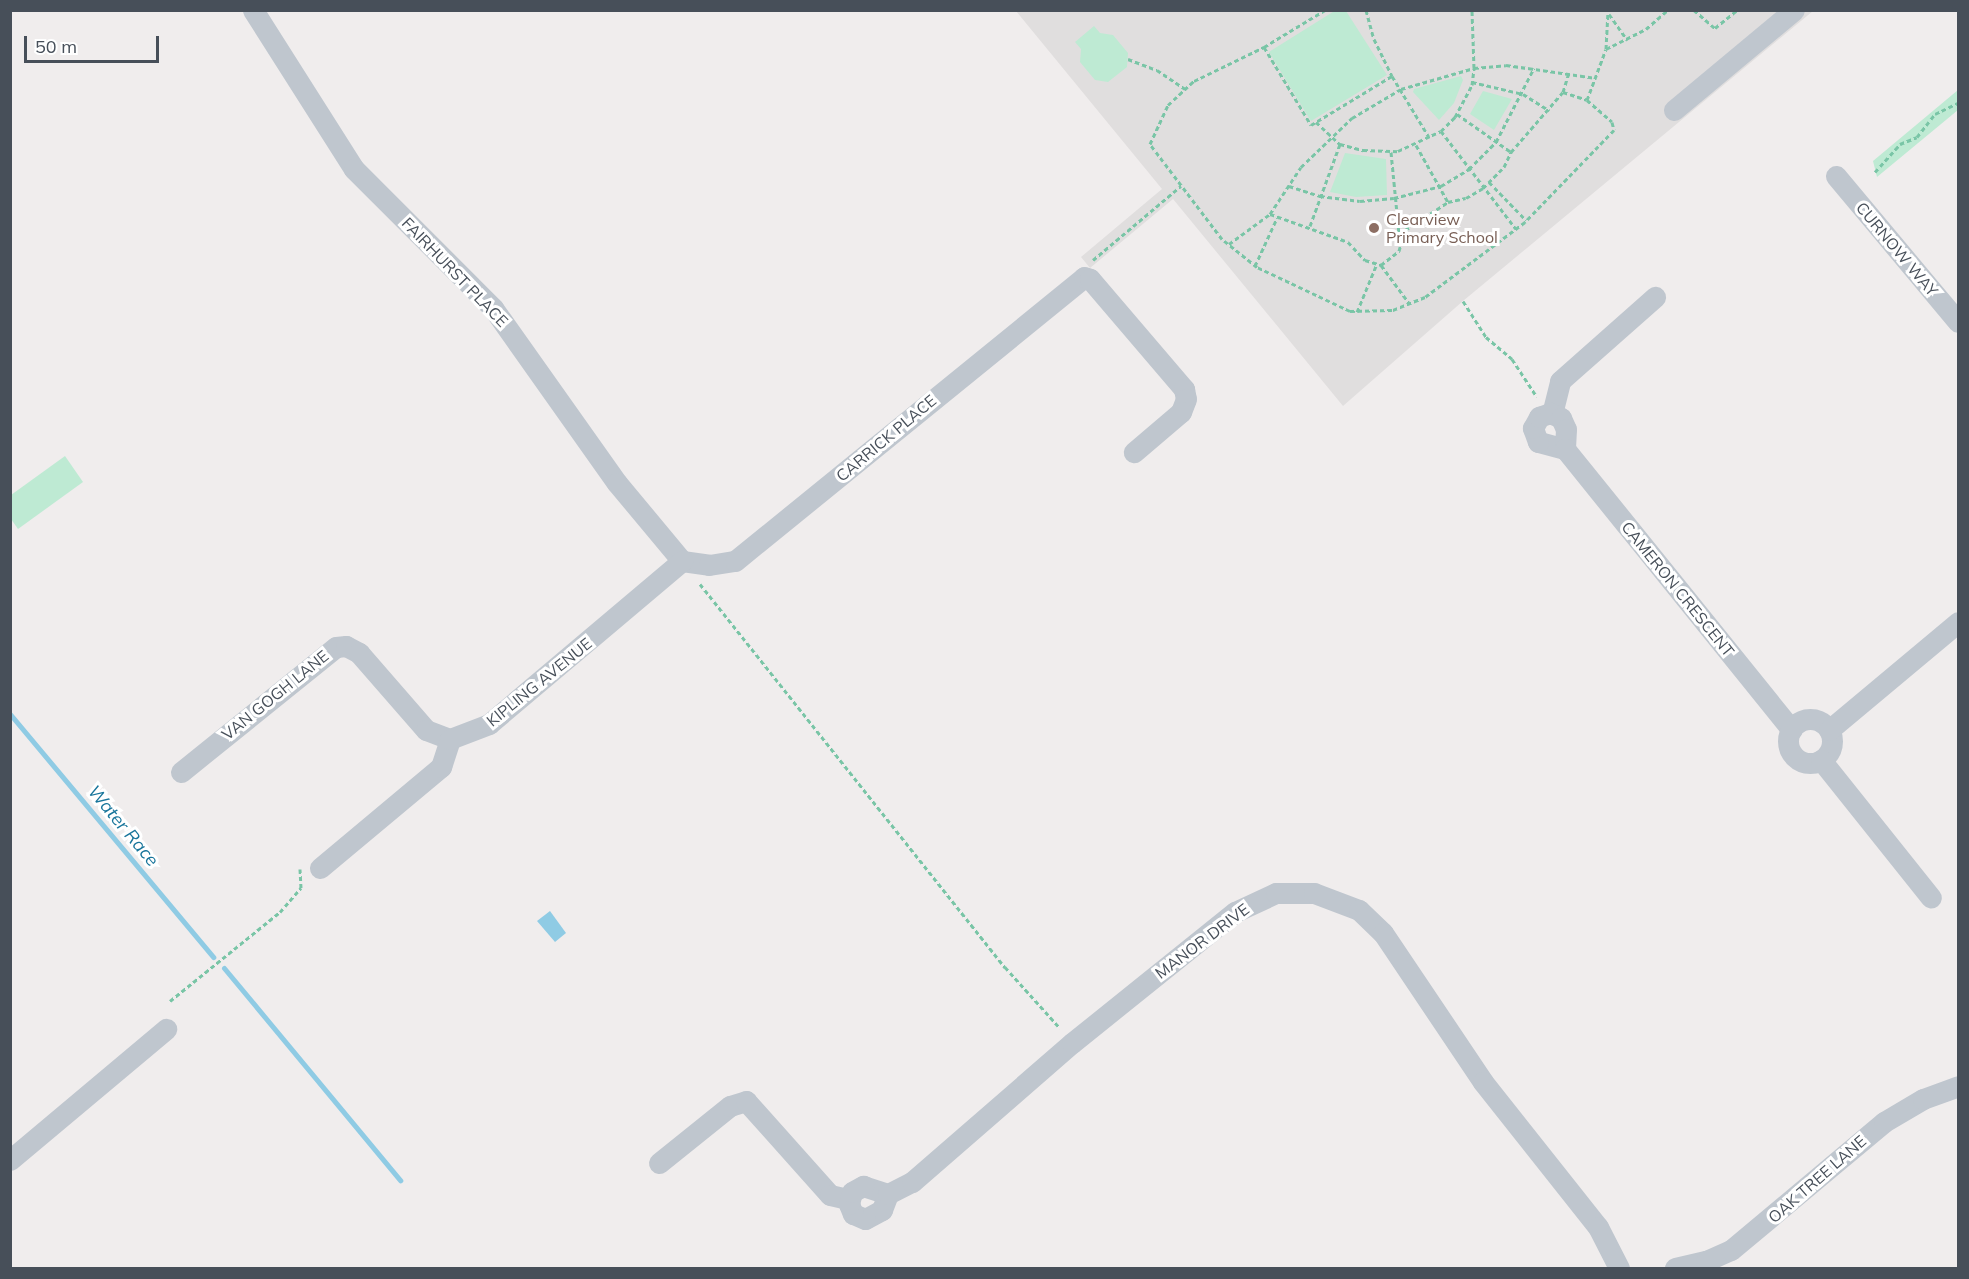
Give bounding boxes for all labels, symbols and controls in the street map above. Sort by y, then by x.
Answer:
scale bar [27,24,162,62]
text: 50 m [35,35,77,58]
street label: CURNOW WAY [1852,198,1942,300]
place label: Clearview Primary School [1386,209,1498,247]
street label: FAIRHURST PLACE [398,213,512,331]
marker: Clearview Primary School [1367,221,1381,235]
street label: CARRICK PLACE [832,391,940,485]
street label: CAMERON CRESCENT [1618,518,1738,660]
street label: KIPLING AVENUE [482,634,596,730]
street label: VAN GOGH LANE [218,646,332,744]
water label: Water Race [83,781,163,871]
street label: MANOR DRIVE [1151,899,1253,983]
street label: OAK TREE LANE [1764,1131,1870,1227]

